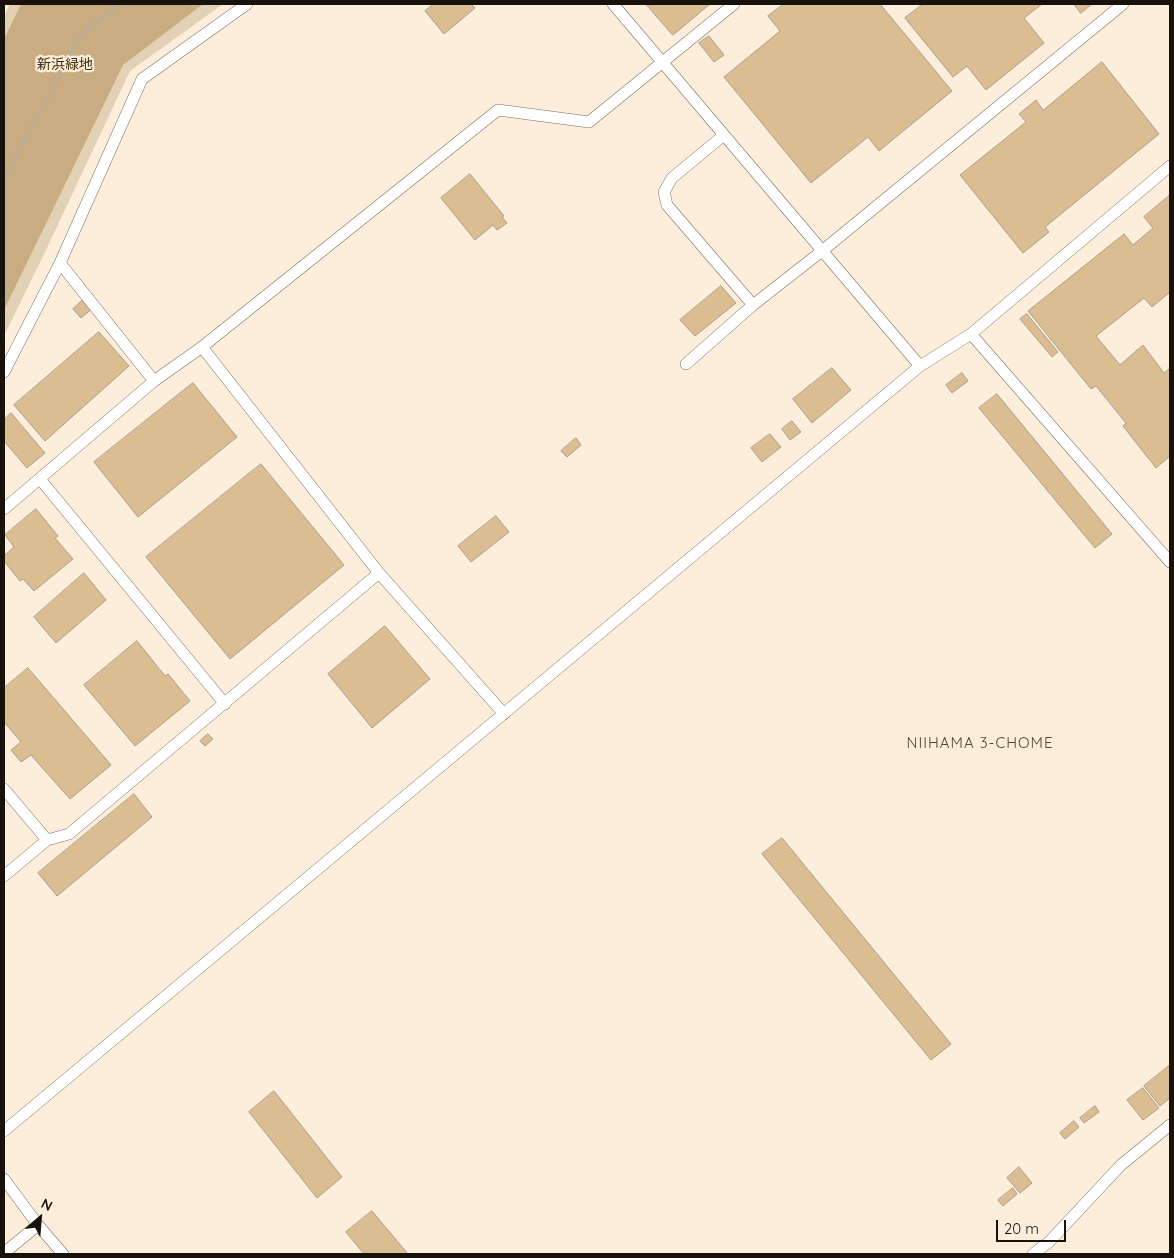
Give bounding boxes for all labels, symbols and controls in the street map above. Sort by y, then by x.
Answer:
park label: 新浜緑地 [37,57,93,73]
district label: NIIHAMA 3-CHOME [905,734,1055,752]
north arrow [15,1193,65,1243]
text: N [38,1194,55,1215]
scale bar [999,1210,1069,1242]
text: 20 m [1004,1219,1039,1238]

